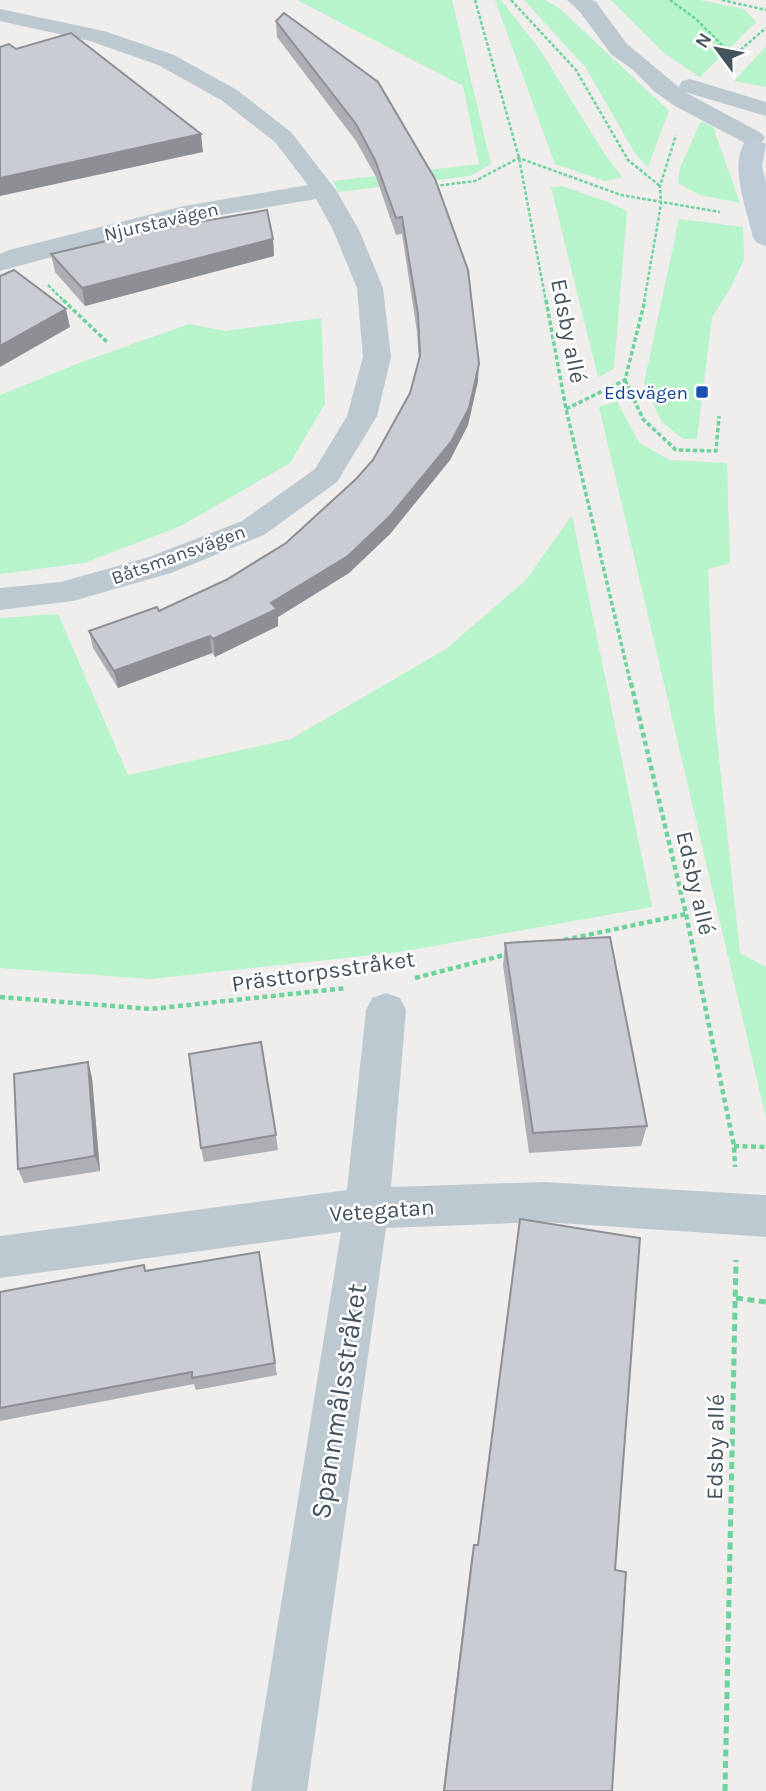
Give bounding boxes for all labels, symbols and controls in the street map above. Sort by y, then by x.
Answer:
north arrow [682,14,752,84]
text: N [690,29,716,52]
street label: Njurstavägen [102,198,221,246]
street label: Edsby allé [545,277,592,386]
place label: Edsvägen [604,382,688,404]
marker: Edsvägen [694,384,710,400]
street label: Båtsmansvägen [108,520,248,589]
street label: Edsby allé [670,829,721,938]
street label: Prästtorpsstråket [230,945,417,998]
street label: Vetegatan [329,1193,436,1228]
street label: Spannmålsstråket [304,1281,373,1521]
street label: Edsby allé [701,1394,730,1500]

